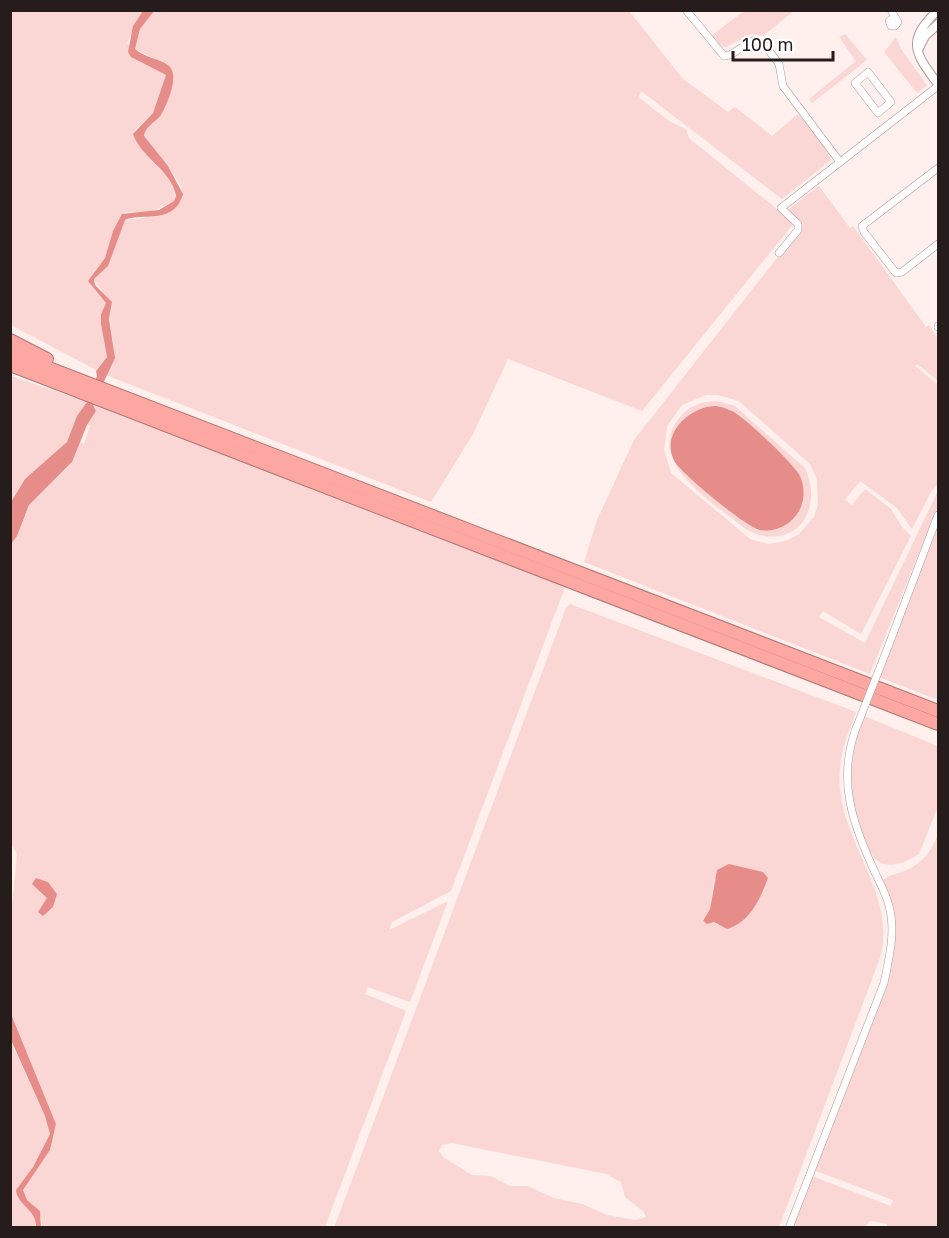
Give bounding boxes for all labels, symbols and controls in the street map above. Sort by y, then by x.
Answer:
scale bar [733,24,834,62]
text: 100 m [742,33,793,55]

